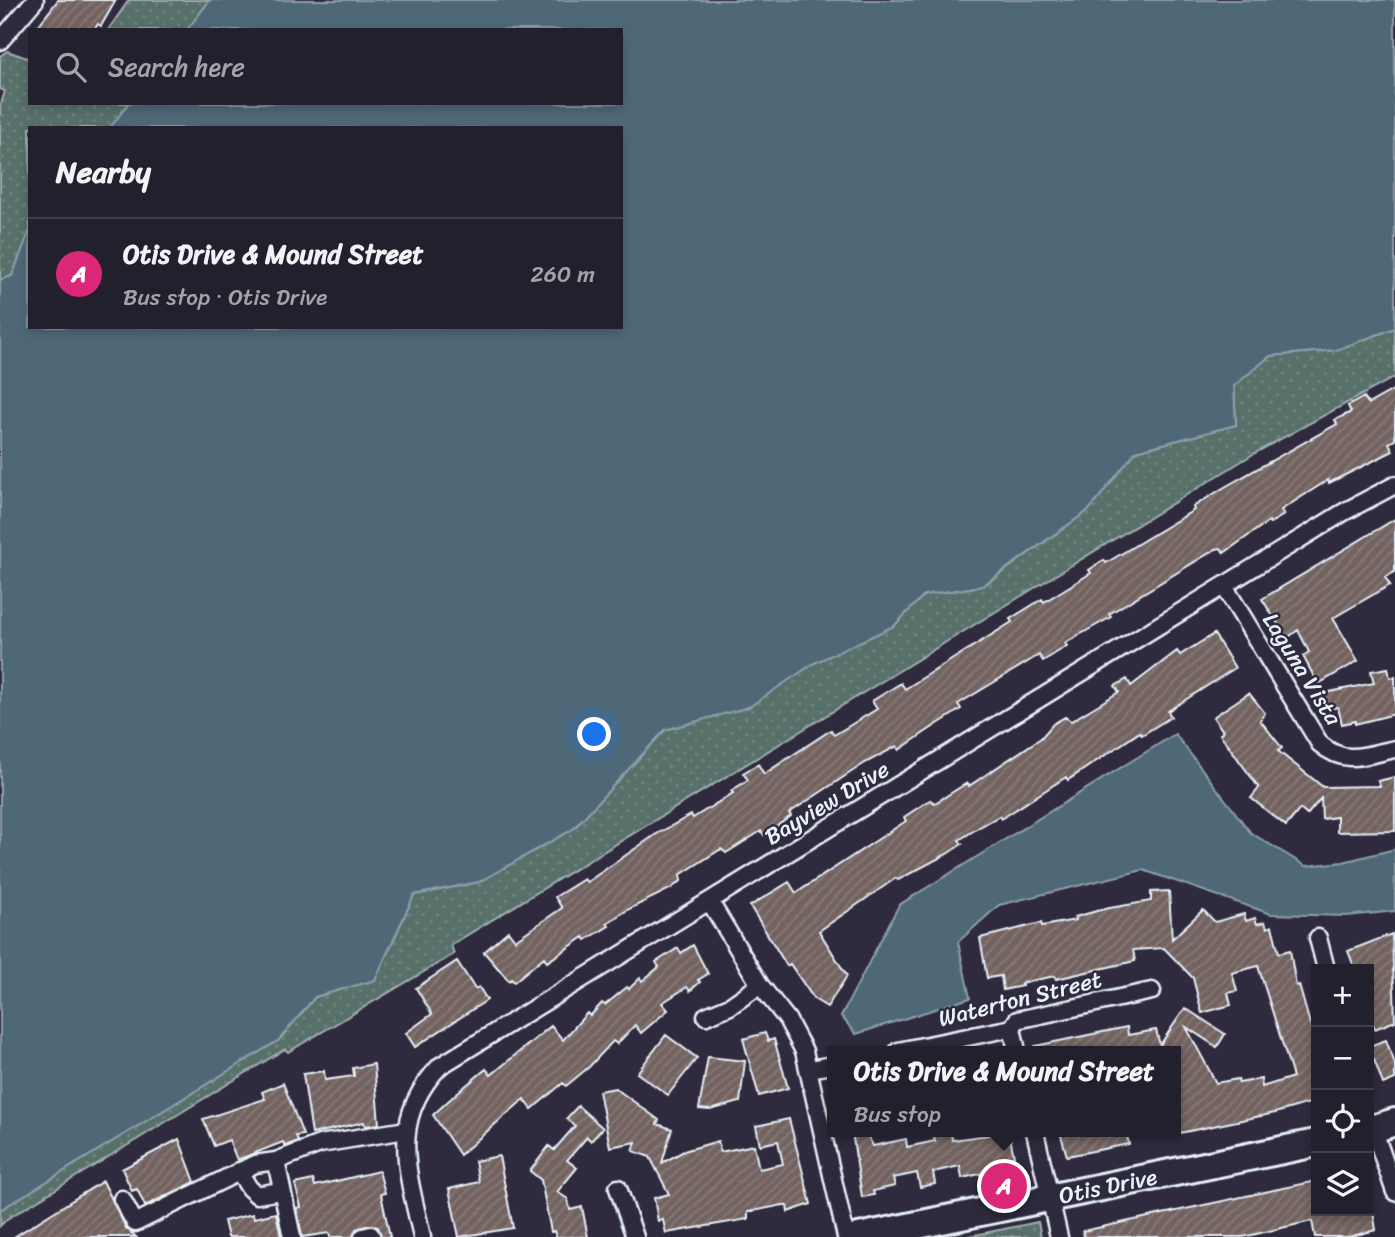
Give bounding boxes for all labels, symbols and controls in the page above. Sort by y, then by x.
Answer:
search box [28,28,623,105]
text: Search here [108,44,245,90]
icon: search [52,48,90,86]
text: Nearby [56,145,151,199]
text: Otis Drive & Mound Street [123,231,424,277]
text: A [71,254,87,295]
text: 260 m [530,254,595,295]
text: Bus stop · Otis Drive [123,277,327,318]
street label: Laguna Vista [1251,604,1353,734]
your location [577,717,611,751]
street label: Bayview Drive [756,749,898,857]
street label: Waterton Street [934,959,1106,1039]
map controls [1311,964,1374,1216]
button: + [1311,964,1374,1027]
button: − [1311,1027,1374,1090]
popup [827,1046,1181,1137]
text: Otis Drive & Mound Street [854,1048,1154,1094]
button: locate [1311,1090,1374,1153]
text: Bus stop [854,1094,941,1135]
button: layers [1311,1153,1374,1216]
street label: Otis Drive [1055,1156,1161,1216]
pin: A [981,1160,1027,1212]

